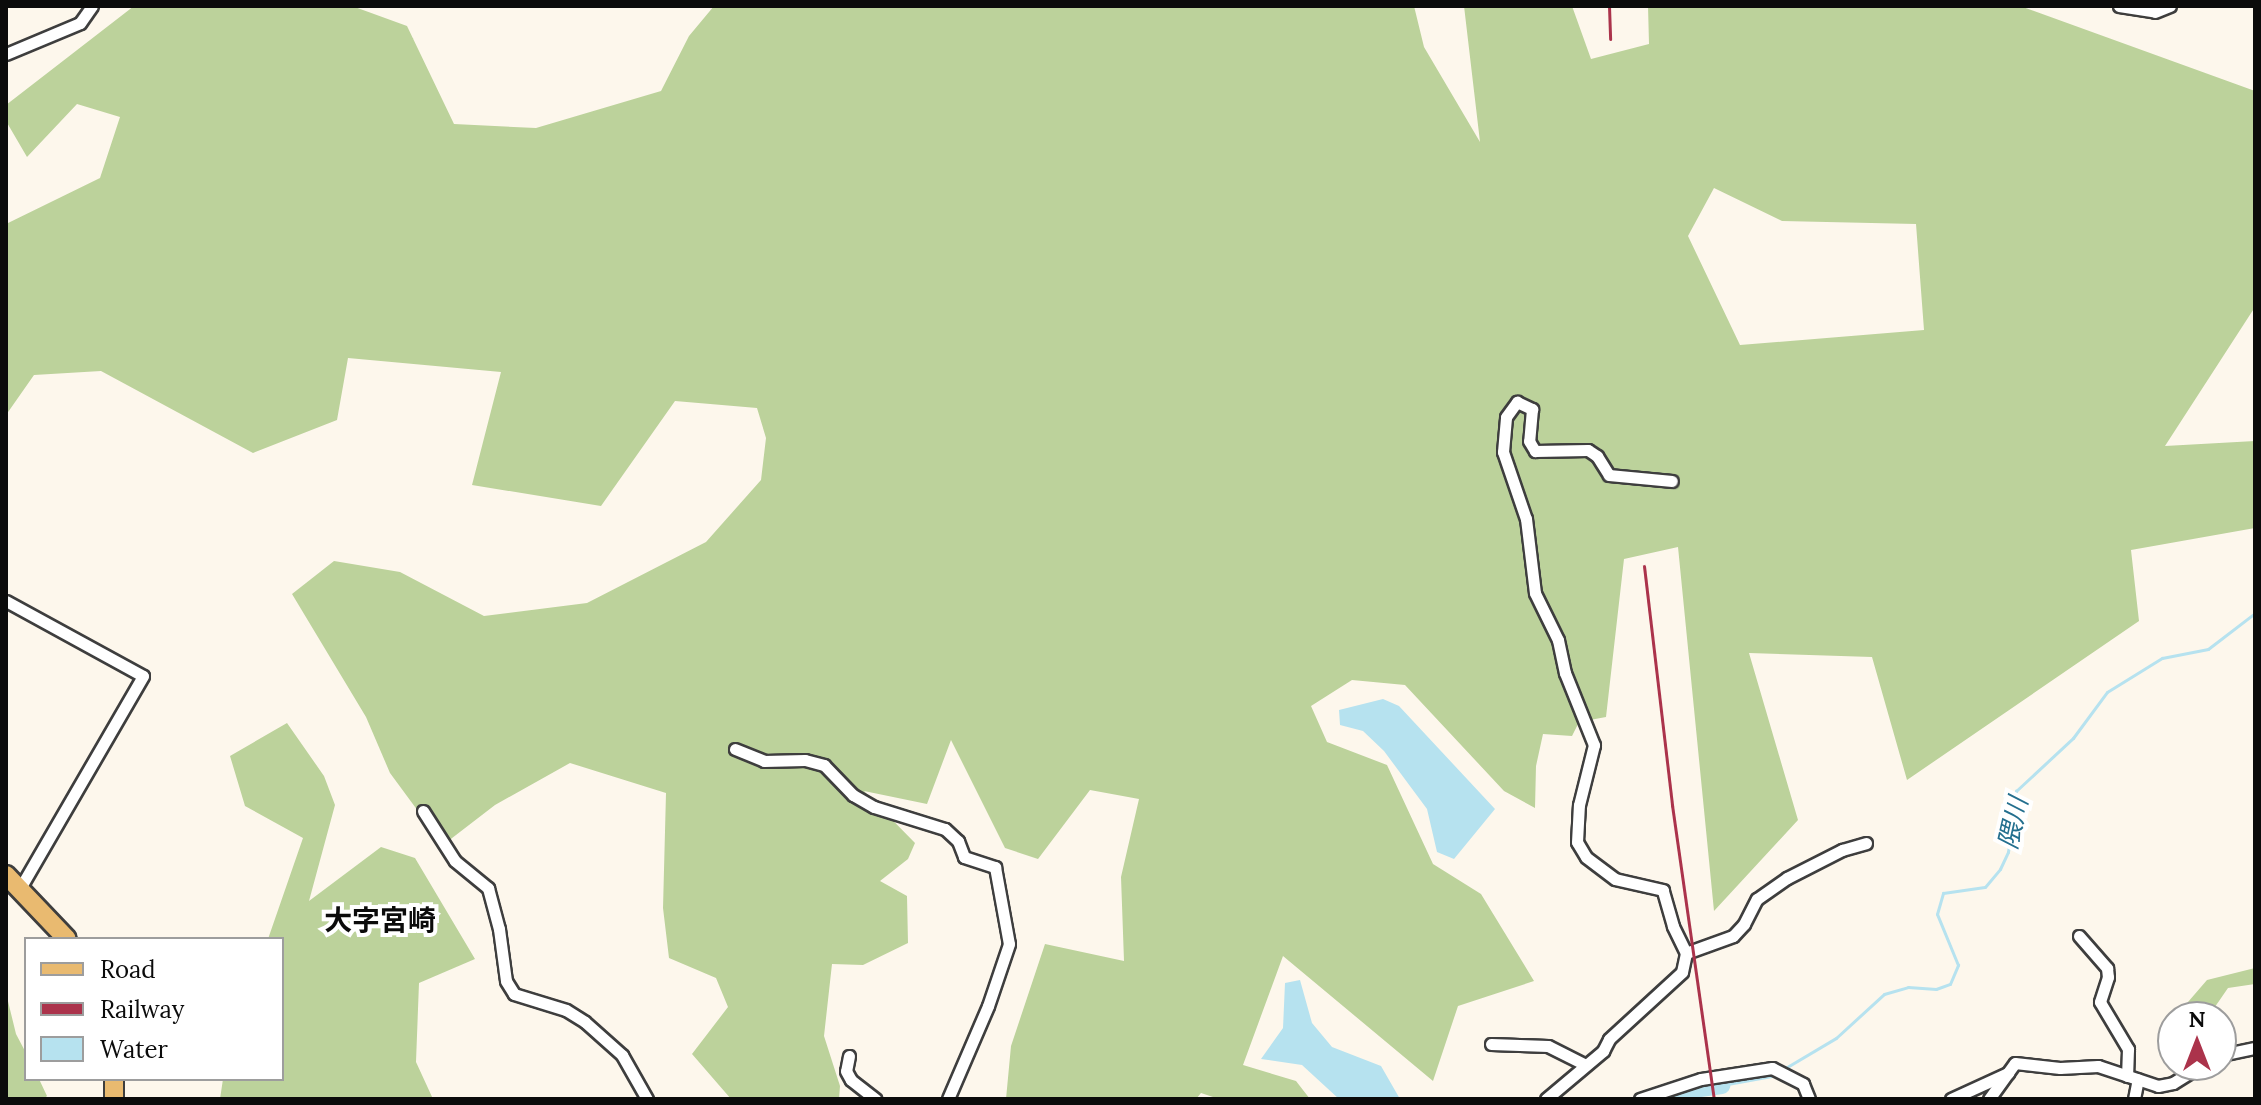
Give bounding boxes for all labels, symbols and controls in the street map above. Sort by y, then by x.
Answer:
water label: 隈川 [1992,794,2034,852]
district label: 大字宮崎 [324,903,436,937]
legend [24,937,284,1081]
text: Road [100,954,156,985]
text: Railway [100,994,184,1025]
north arrow [2157,1001,2237,1081]
text: N [2188,1005,2206,1033]
text: Water [100,1034,168,1065]

